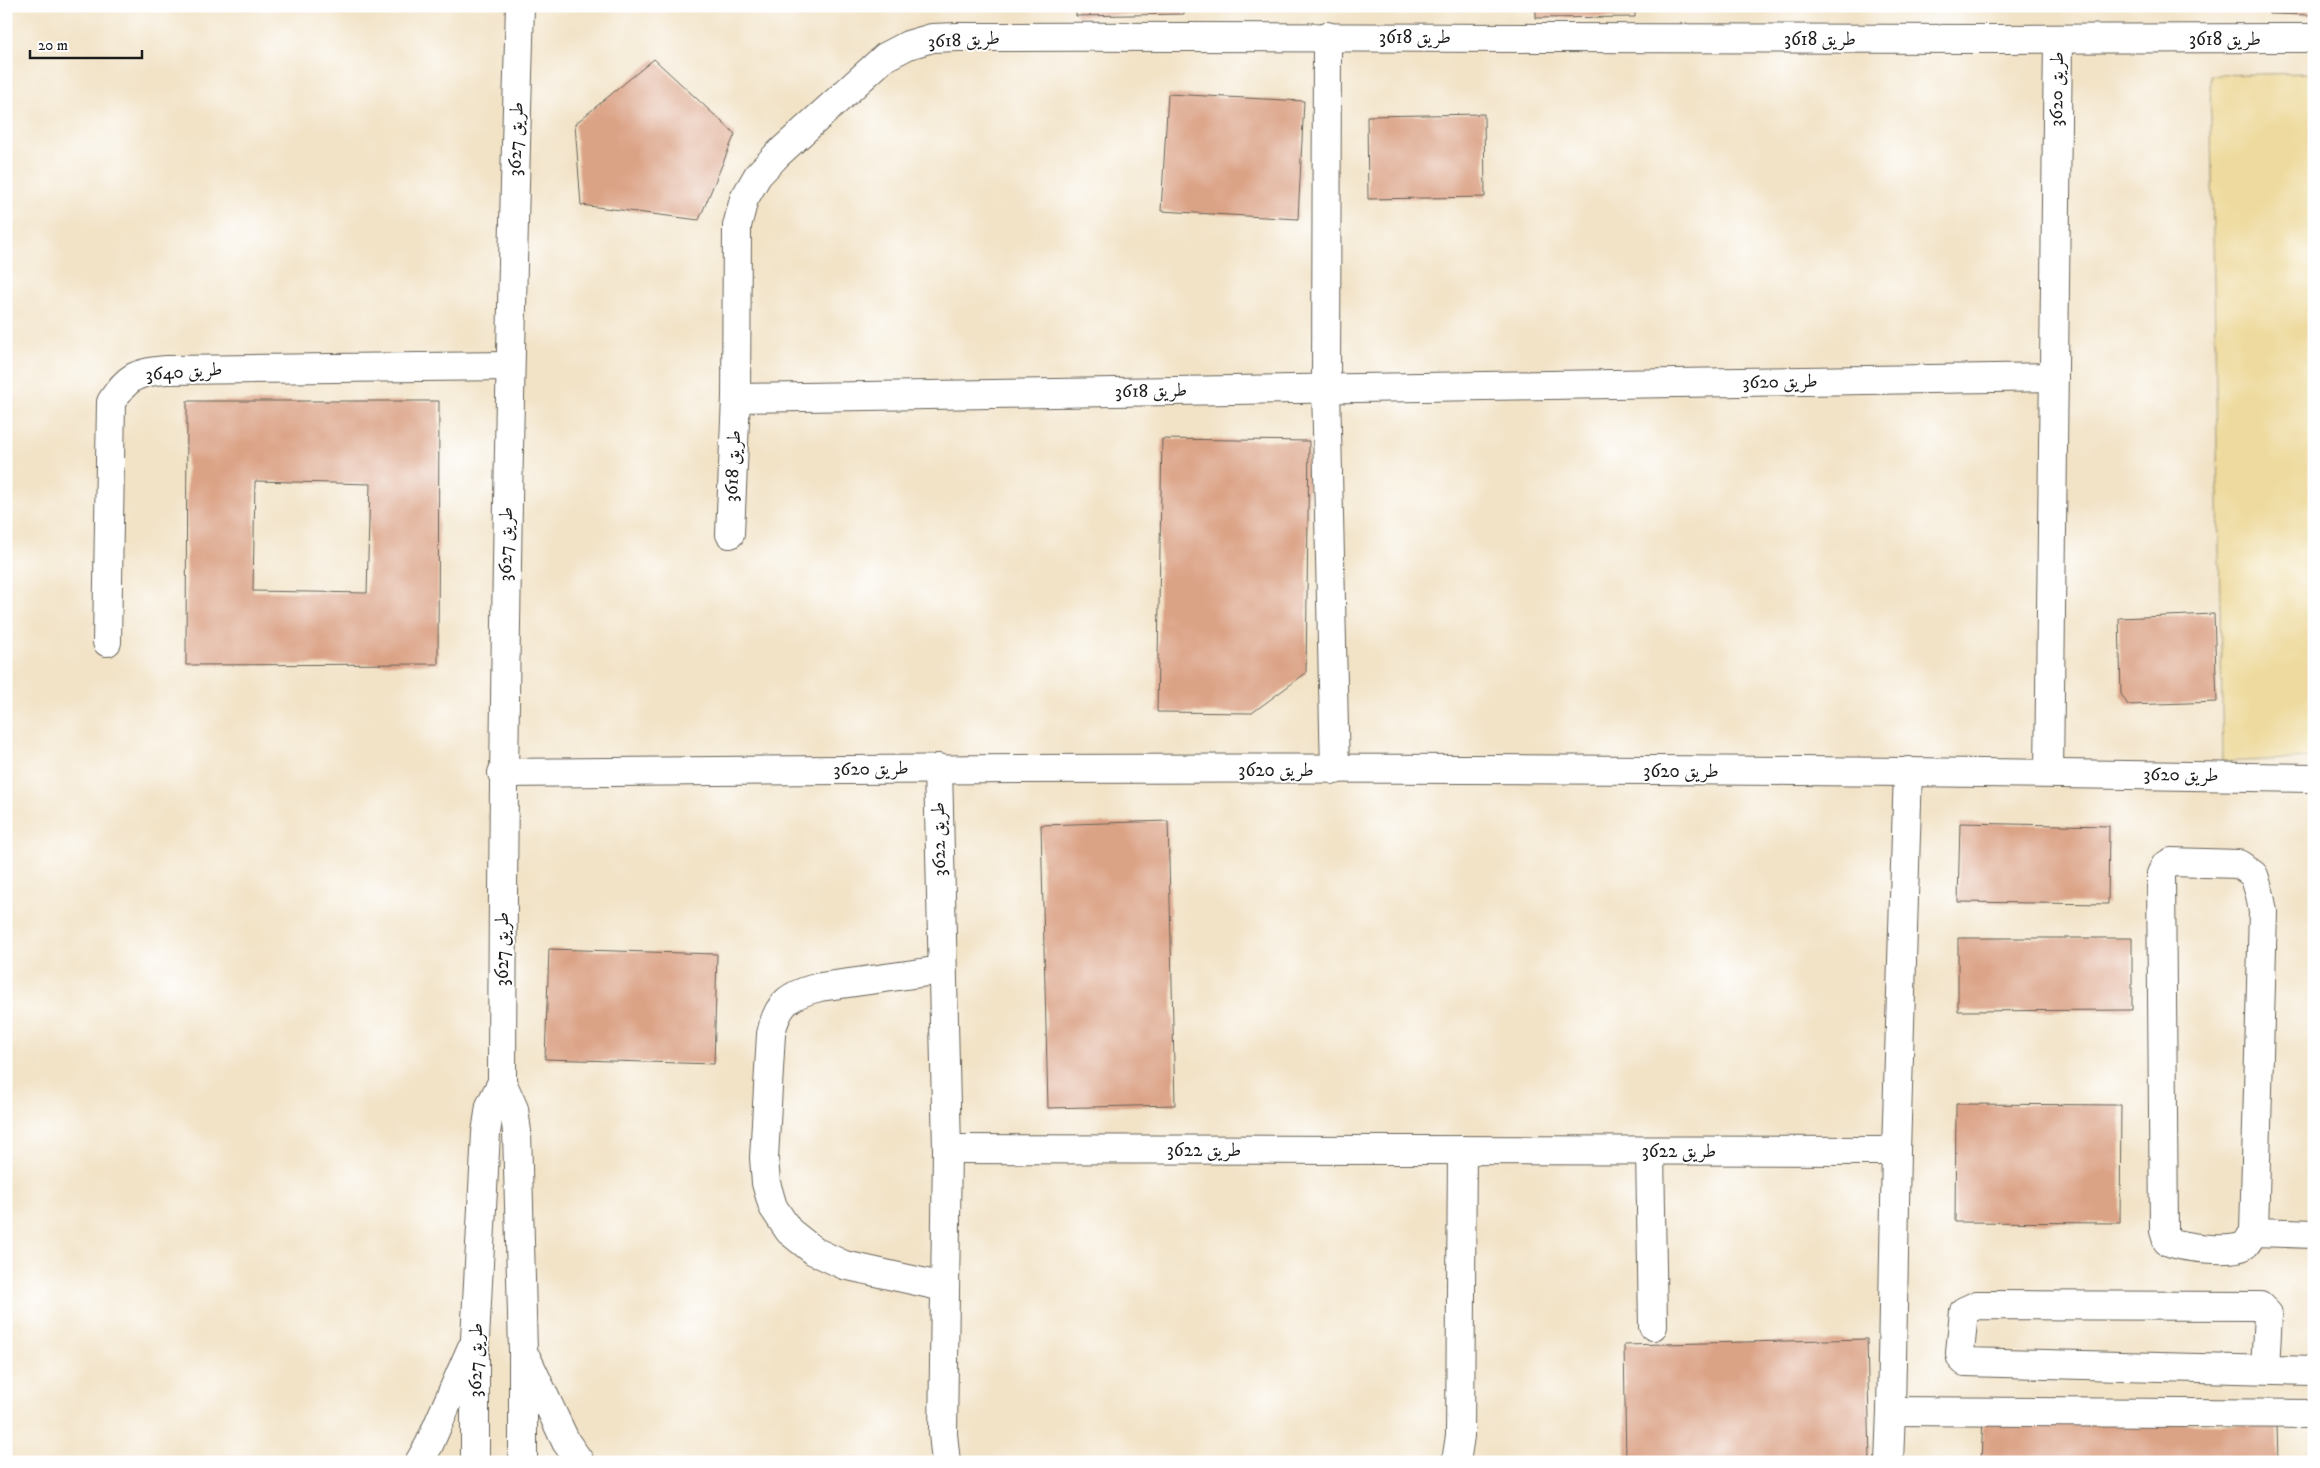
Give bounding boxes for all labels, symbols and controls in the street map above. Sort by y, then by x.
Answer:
street label: طريق 3618 [1379,26,1451,49]
street label: طريق 3618 [927,27,1001,53]
scale bar [30,28,142,60]
street label: طريق 3618 [1784,28,1856,51]
street label: طريق 3618 [2189,28,2261,51]
text: 20 m [38,36,68,55]
street label: طريق 3620 [2045,51,2069,127]
street label: طريق 3627 [503,101,529,177]
street label: طريق 3640 [145,358,223,386]
street label: طريق 3620 [1742,370,1818,394]
street label: طريق 3618 [1115,379,1187,403]
street label: طريق 3618 [720,429,746,503]
street label: طريق 3627 [494,506,518,582]
street label: طريق 3620 [833,757,909,781]
street label: طريق 3620 [1238,759,1314,782]
street label: طريق 3620 [1643,760,1719,783]
street label: طريق 3620 [2143,763,2219,787]
street label: طريق 3622 [927,802,951,876]
street label: طريق 3627 [491,912,514,986]
street label: طريق 3622 [1167,1139,1241,1162]
street label: طريق 3622 [1642,1140,1716,1163]
street label: طريق 3627 [464,1322,488,1398]

